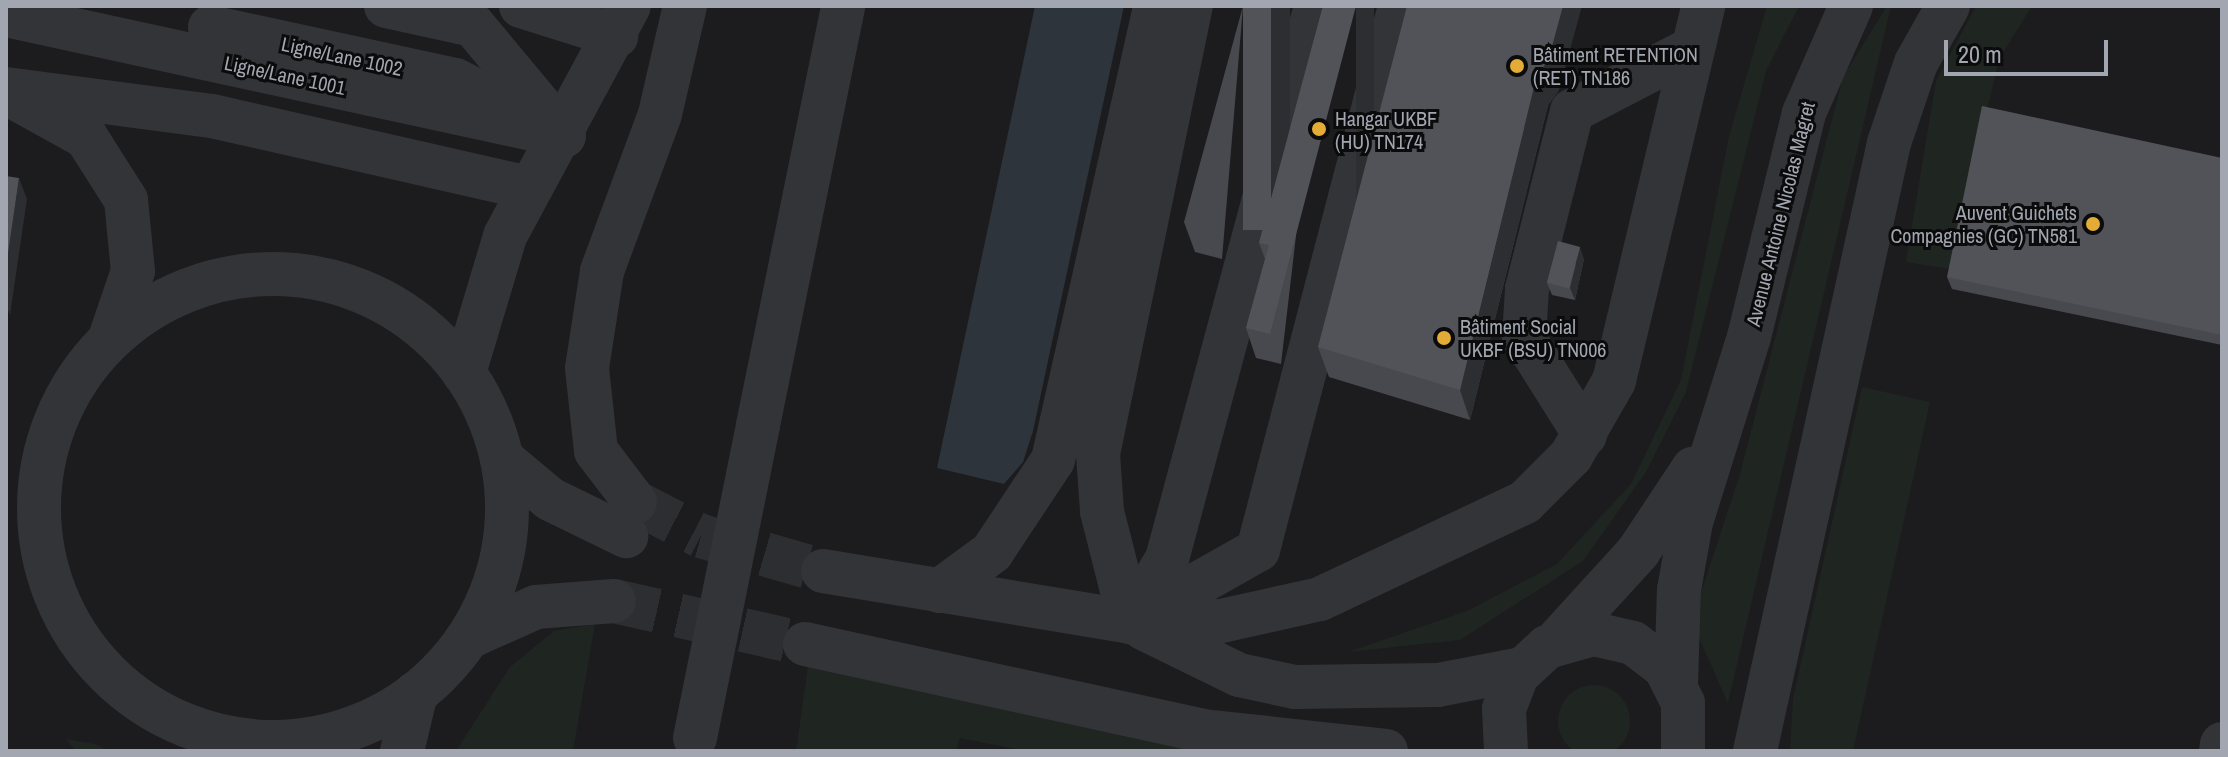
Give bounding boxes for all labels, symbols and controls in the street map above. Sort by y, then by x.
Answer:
scale bar [1948,24,2112,74]
street label: Ligne/Lane 1002 [279,31,405,81]
text: 20 m [1958,38,2002,70]
place label: Bâtiment RETENTION (RET) TN186 [1533,42,1698,89]
street label: Ligne/Lane 1001 [222,50,348,100]
marker: Bâtiment RETENTION (RET) TN186 [1508,57,1526,75]
street label: Avenue Antoine Nicolas Magret [1740,99,1820,329]
place label: Hangar UKBF (HU) TN174 [1335,106,1437,153]
marker: Hangar UKBF (HU) TN174 [1310,120,1328,138]
place label: Auvent Guichets Compagnies (GC) TN581 [1890,200,2077,247]
marker: Auvent Guichets Compagnies (GC) TN581 [2084,215,2102,233]
place label: Bâtiment Social UKBF (BSU) TN006 [1460,314,1607,361]
marker: Bâtiment Social UKBF (BSU) TN006 [1435,329,1453,347]

